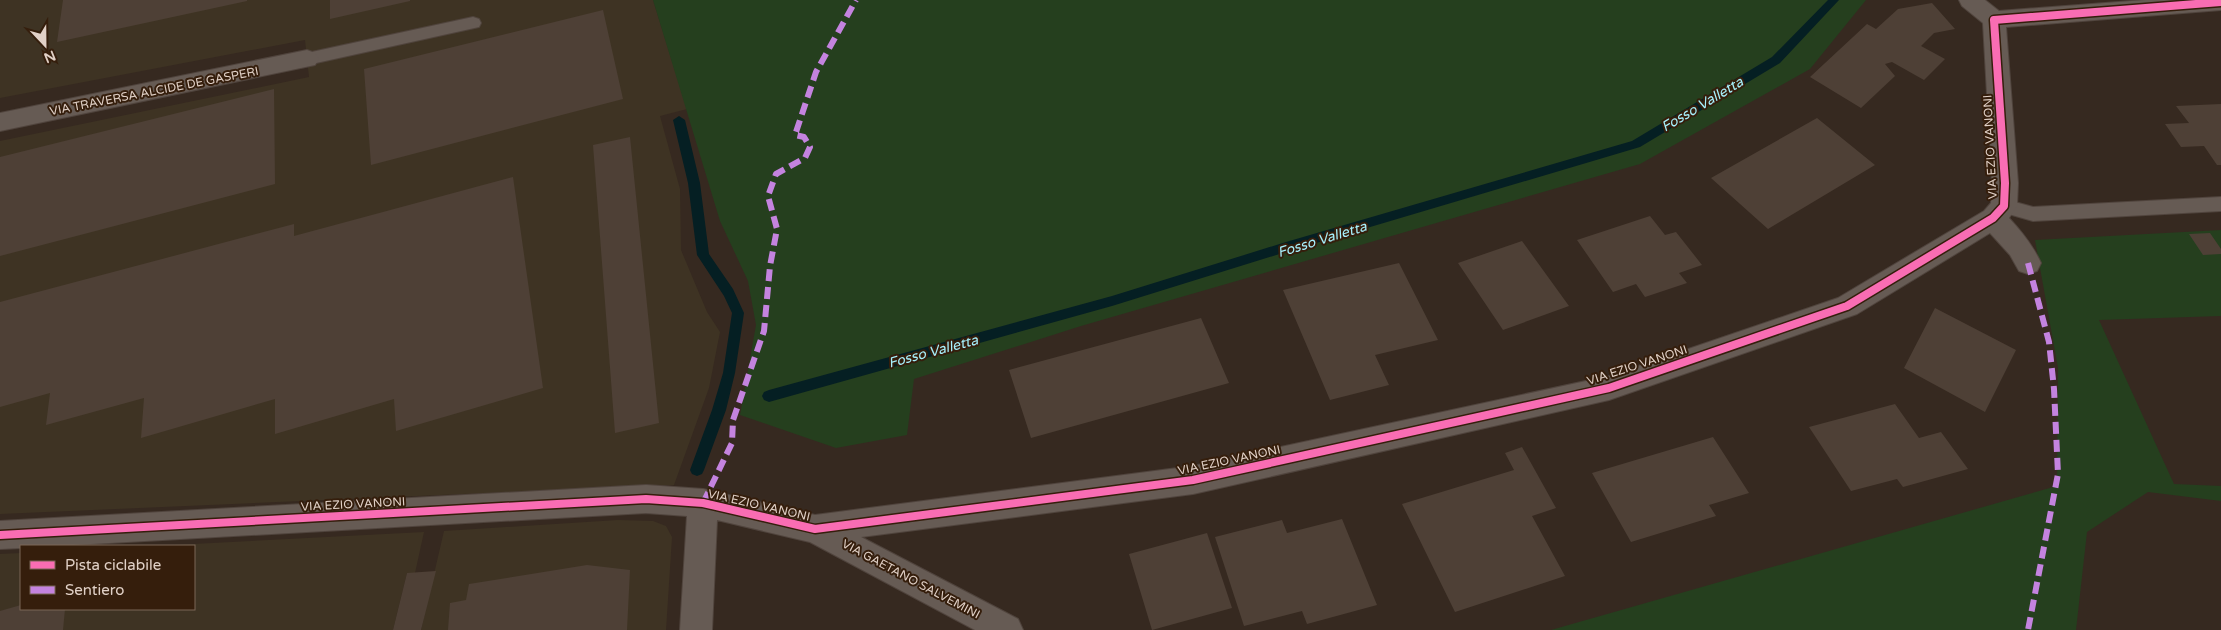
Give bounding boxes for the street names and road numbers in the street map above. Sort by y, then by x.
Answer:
street label: VIA TRAVERSA ALCIDE DE GASPERI [48,64,260,118]
street label: VIA EZIO VANONI [1980,94,2000,200]
street label: VIA EZIO VANONI [1585,342,1689,388]
street label: VIA EZIO VANONI [1176,442,1282,478]
street label: VIA EZIO VANONI [706,486,812,524]
street label: VIA EZIO VANONI [300,494,406,514]
street label: VIA GAETANO SALVEMINI [840,537,982,621]

